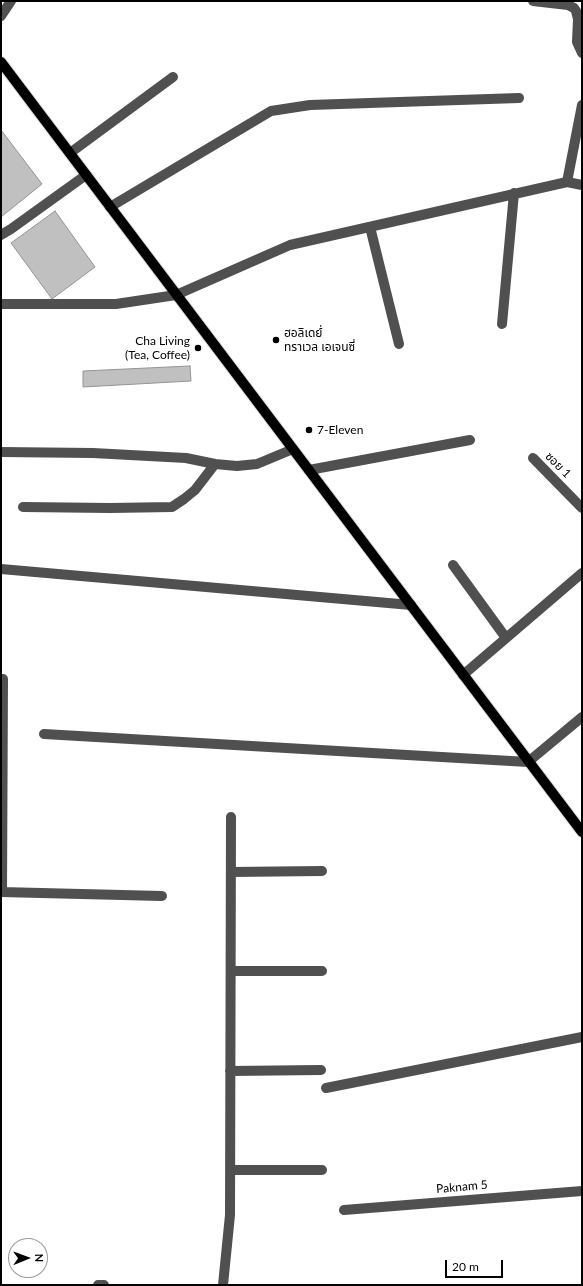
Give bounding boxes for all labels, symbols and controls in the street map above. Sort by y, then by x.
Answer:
place label: ฮอลิเดย์่ ทราเวล เอเจนซี่ [284,326,355,354]
place label: Cha Living (Tea, Coffee) [125,334,190,362]
marker: ฮอลิเดย์่ ทราเวล เอเจนซี่ [271,335,281,345]
marker: Cha Living (Tea, Coffee) [193,343,203,353]
place label: 7-Eleven [317,423,363,437]
marker: 7-Eleven [304,425,314,435]
street label: ซอย 1 [542,449,574,481]
street label: Paknam 5 [436,1178,488,1196]
north arrow [8,1238,48,1278]
scale bar [447,1252,505,1278]
text: N [33,1253,46,1262]
text: 20 m [452,1259,479,1274]

